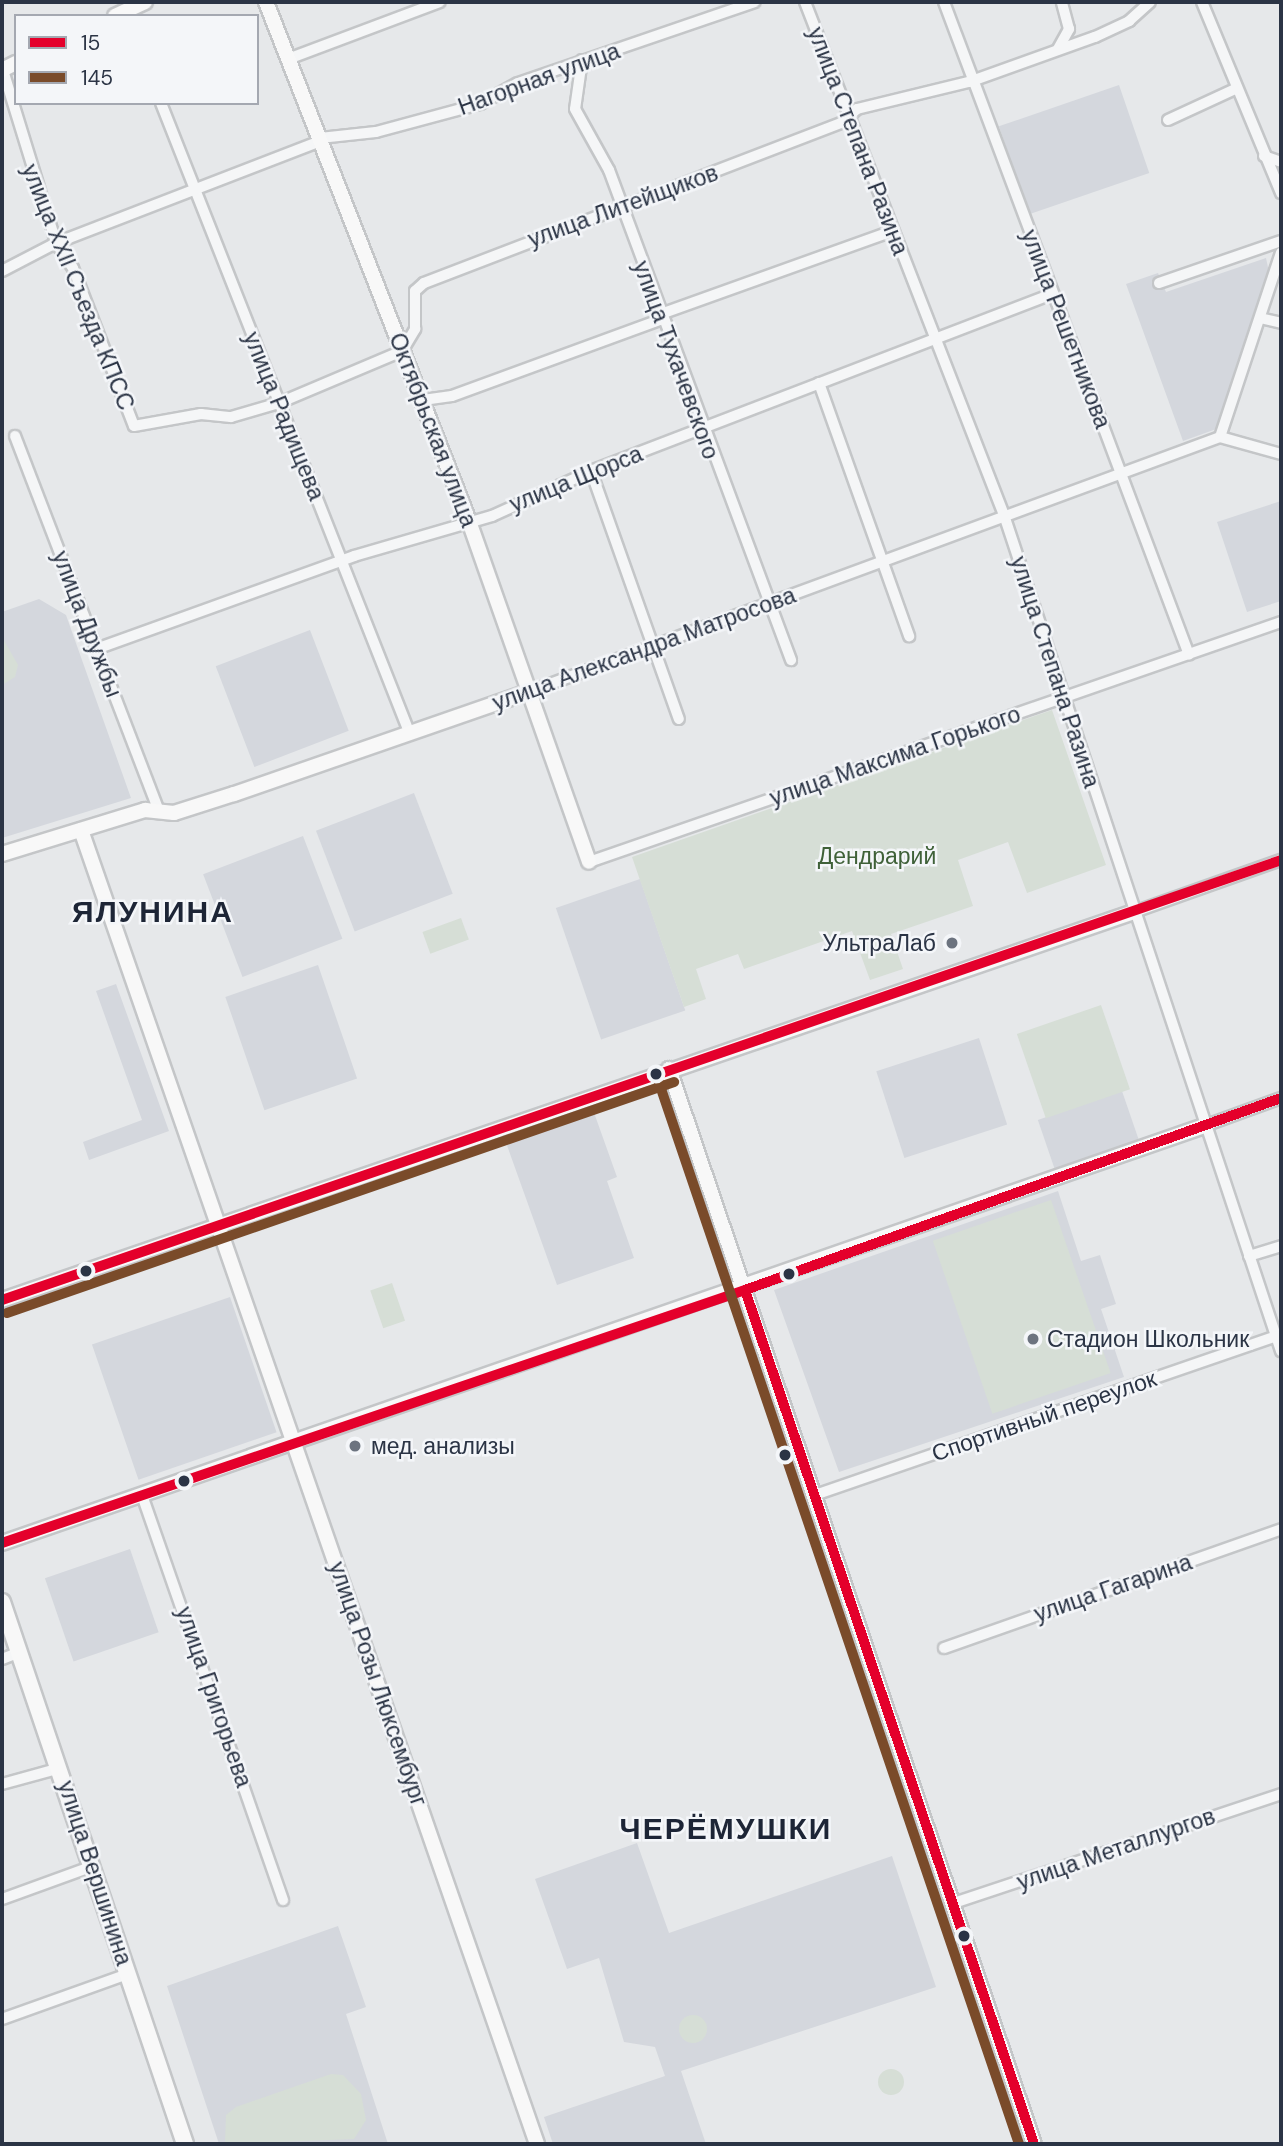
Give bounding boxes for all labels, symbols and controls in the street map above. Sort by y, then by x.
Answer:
legend [14,14,259,105]
street label: улица Степана Разина [802,23,914,259]
text: 15 [81,29,100,57]
street label: Нагорная улица [454,37,624,121]
text: 145 [81,64,113,92]
street label: улица Литейщиков [524,159,722,253]
street label: улица XXII Съезда КПСС [16,160,140,414]
street label: улица Решетникова [1015,226,1117,432]
street label: улица Тухачевского [627,257,725,463]
street label: улица Радищева [238,328,330,504]
street label: Октябрьская улица [383,329,483,531]
street label: улица Щорса [506,440,646,518]
street label: улица Дружбы [46,547,128,701]
street label: улица Степана Разина [1005,553,1105,791]
street label: улица Александра Матросова [489,581,799,717]
street label: улица Максима Горького [766,700,1024,812]
park label: Дендрарий [818,842,936,870]
district label: ЯЛУНИНА [73,894,233,930]
place label: УльтраЛаб [822,929,936,957]
marker: УльтраЛаб [942,933,962,953]
unlabelled marker [649,1067,663,1081]
unlabelled marker [79,1264,93,1278]
unlabelled marker [782,1267,796,1281]
place label: Стадион Школьник [1047,1325,1249,1353]
marker: Стадион Школьник [1025,1331,1041,1347]
street label: Спортивный переулок [928,1365,1160,1467]
place label: мед. анализы [371,1432,515,1460]
marker: мед. анализы [345,1436,365,1456]
unlabelled marker [778,1448,792,1462]
unlabelled marker [177,1474,191,1488]
street label: улица Гагарина [1030,1548,1196,1628]
street label: улица Розы Люксембург [323,1558,433,1810]
street label: улица Григорьева [170,1603,258,1791]
street label: улица Вершинина [52,1777,138,1969]
street label: улица Металлургов [1013,1802,1219,1896]
district label: ЧЕРЁМУШКИ [621,1811,831,1847]
unlabelled marker [957,1929,971,1943]

